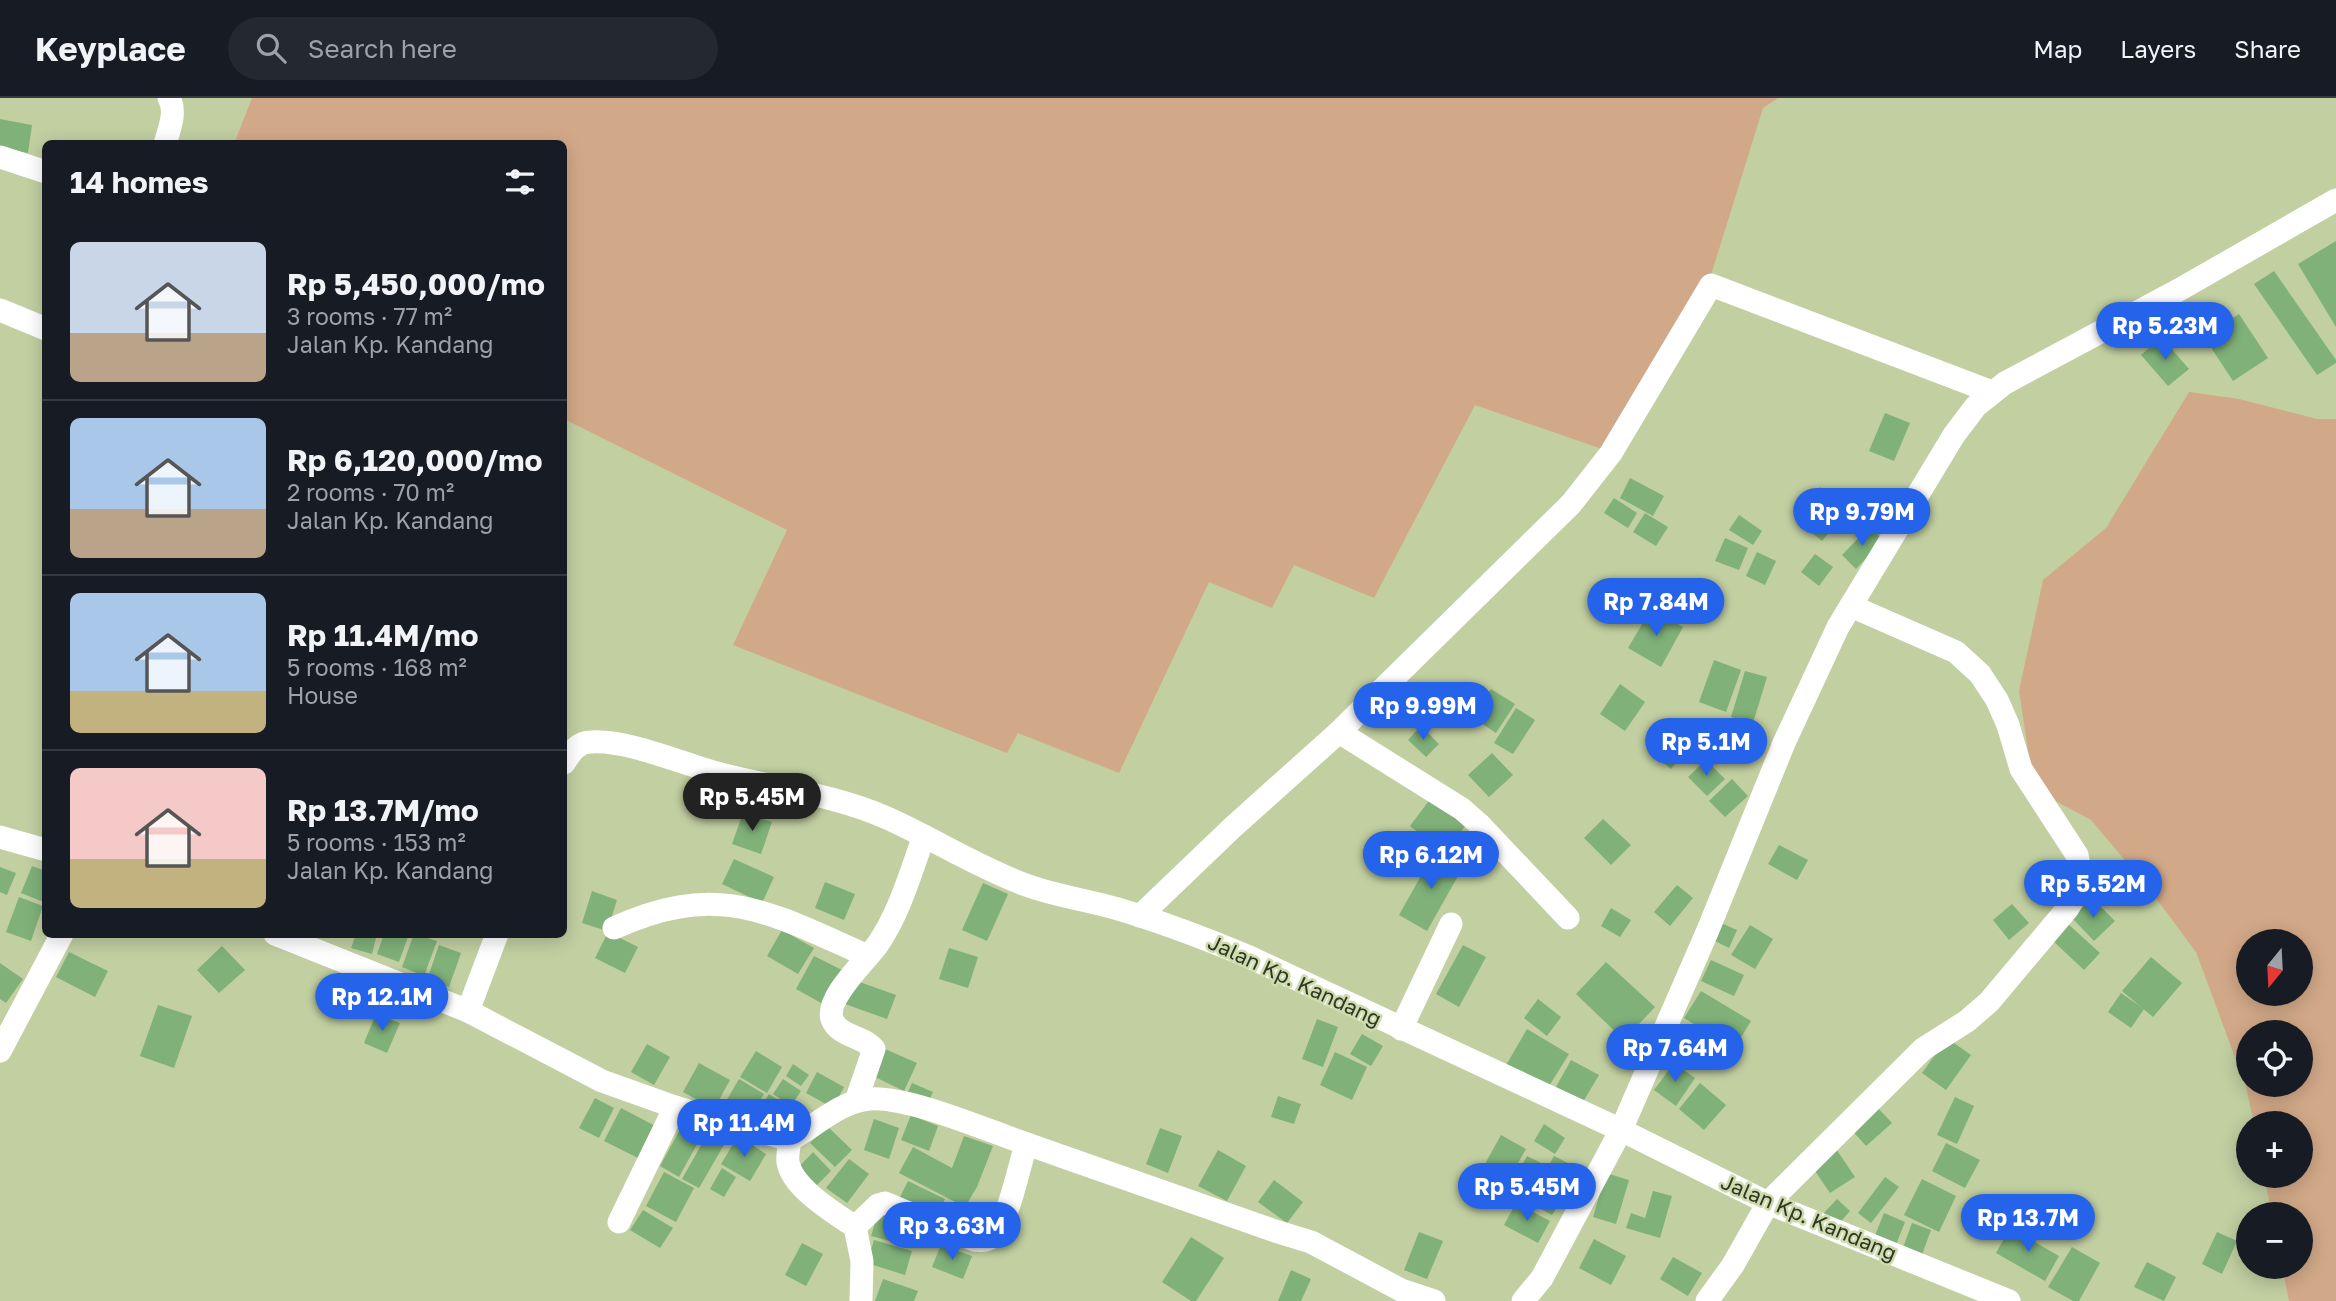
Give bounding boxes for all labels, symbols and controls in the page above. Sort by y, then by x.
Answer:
search box [228,17,718,80]
text: Keyplace [35,29,186,68]
icon: search [252,29,290,67]
text: Search here [308,33,457,64]
text: Map [2033,34,2082,63]
text: Layers [2120,34,2196,63]
text: Share [2234,34,2301,63]
icon: filters [501,163,539,201]
text: 14 homes [70,164,209,200]
text: Rp 5,450,000/mo [287,266,545,302]
icon: home [126,270,210,354]
text: 3 rooms · 77 m² [287,302,452,330]
pin: Rp 5.23M [2093,302,2237,362]
text: Rp 5.23M [2112,311,2218,339]
text: Jalan Kp. Kandang [287,330,493,358]
text: Rp 6,120,000/mo [287,442,542,478]
icon: home [126,446,210,530]
text: 2 rooms · 70 m² [287,478,454,506]
pin: Rp 9.79M [1790,489,1934,548]
text: Rp 9.79M [1809,497,1915,525]
text: Jalan Kp. Kandang [287,506,493,534]
pin: Rp 7.84M [1584,578,1728,638]
text: Rp 7.84M [1603,587,1709,615]
text: Rp 11.4M/mo [287,617,478,653]
icon: home [126,621,210,705]
text: 5 rooms · 168 m² [287,653,467,681]
text: House [287,681,358,709]
pin: Rp 9.99M [1351,682,1495,742]
text: Rp 9.99M [1369,691,1477,719]
pin: Rp 5.1M [1641,718,1771,778]
text: Rp 5.1M [1661,727,1751,755]
pin: Rp 5.45M [680,774,824,833]
text: Rp 5.45M [699,782,805,810]
text: Rp 13.7M/mo [287,792,479,828]
icon: home [126,796,210,880]
text: 5 rooms · 153 m² [287,828,466,856]
pin: Rp 6.12M [1359,832,1503,891]
text: Rp 6.12M [1379,840,1483,868]
text: Jalan Kp. Kandang [287,856,493,884]
pin: Rp 5.52M [2021,860,2165,920]
text: Rp 5.52M [2040,869,2146,897]
street label: Jalan Kp. Kandang [1204,928,1386,1032]
north arrow [2236,929,2314,1006]
map controls [2236,929,2313,1279]
pin: Rp 12.1M [310,974,454,1033]
text: Rp 12.1M [331,982,433,1010]
button: locate [2236,1020,2313,1097]
pin: Rp 7.64M [1603,1024,1747,1084]
text: Rp 7.64M [1622,1033,1728,1061]
pin: Rp 11.4M [672,1100,816,1159]
text: Rp 11.4M [693,1108,795,1136]
button: + [2236,1111,2313,1188]
pin: Rp 5.45M [1455,1164,1599,1223]
street label: Jalan Kp. Kandang [1717,1168,1901,1266]
text: Rp 5.45M [1474,1172,1580,1200]
pin: Rp 13.7M [1956,1194,2100,1254]
pin: Rp 3.63M [880,1202,1024,1262]
button: − [2236,1202,2313,1279]
text: Rp 13.7M [1977,1203,2079,1231]
text: Rp 3.63M [899,1211,1005,1239]

